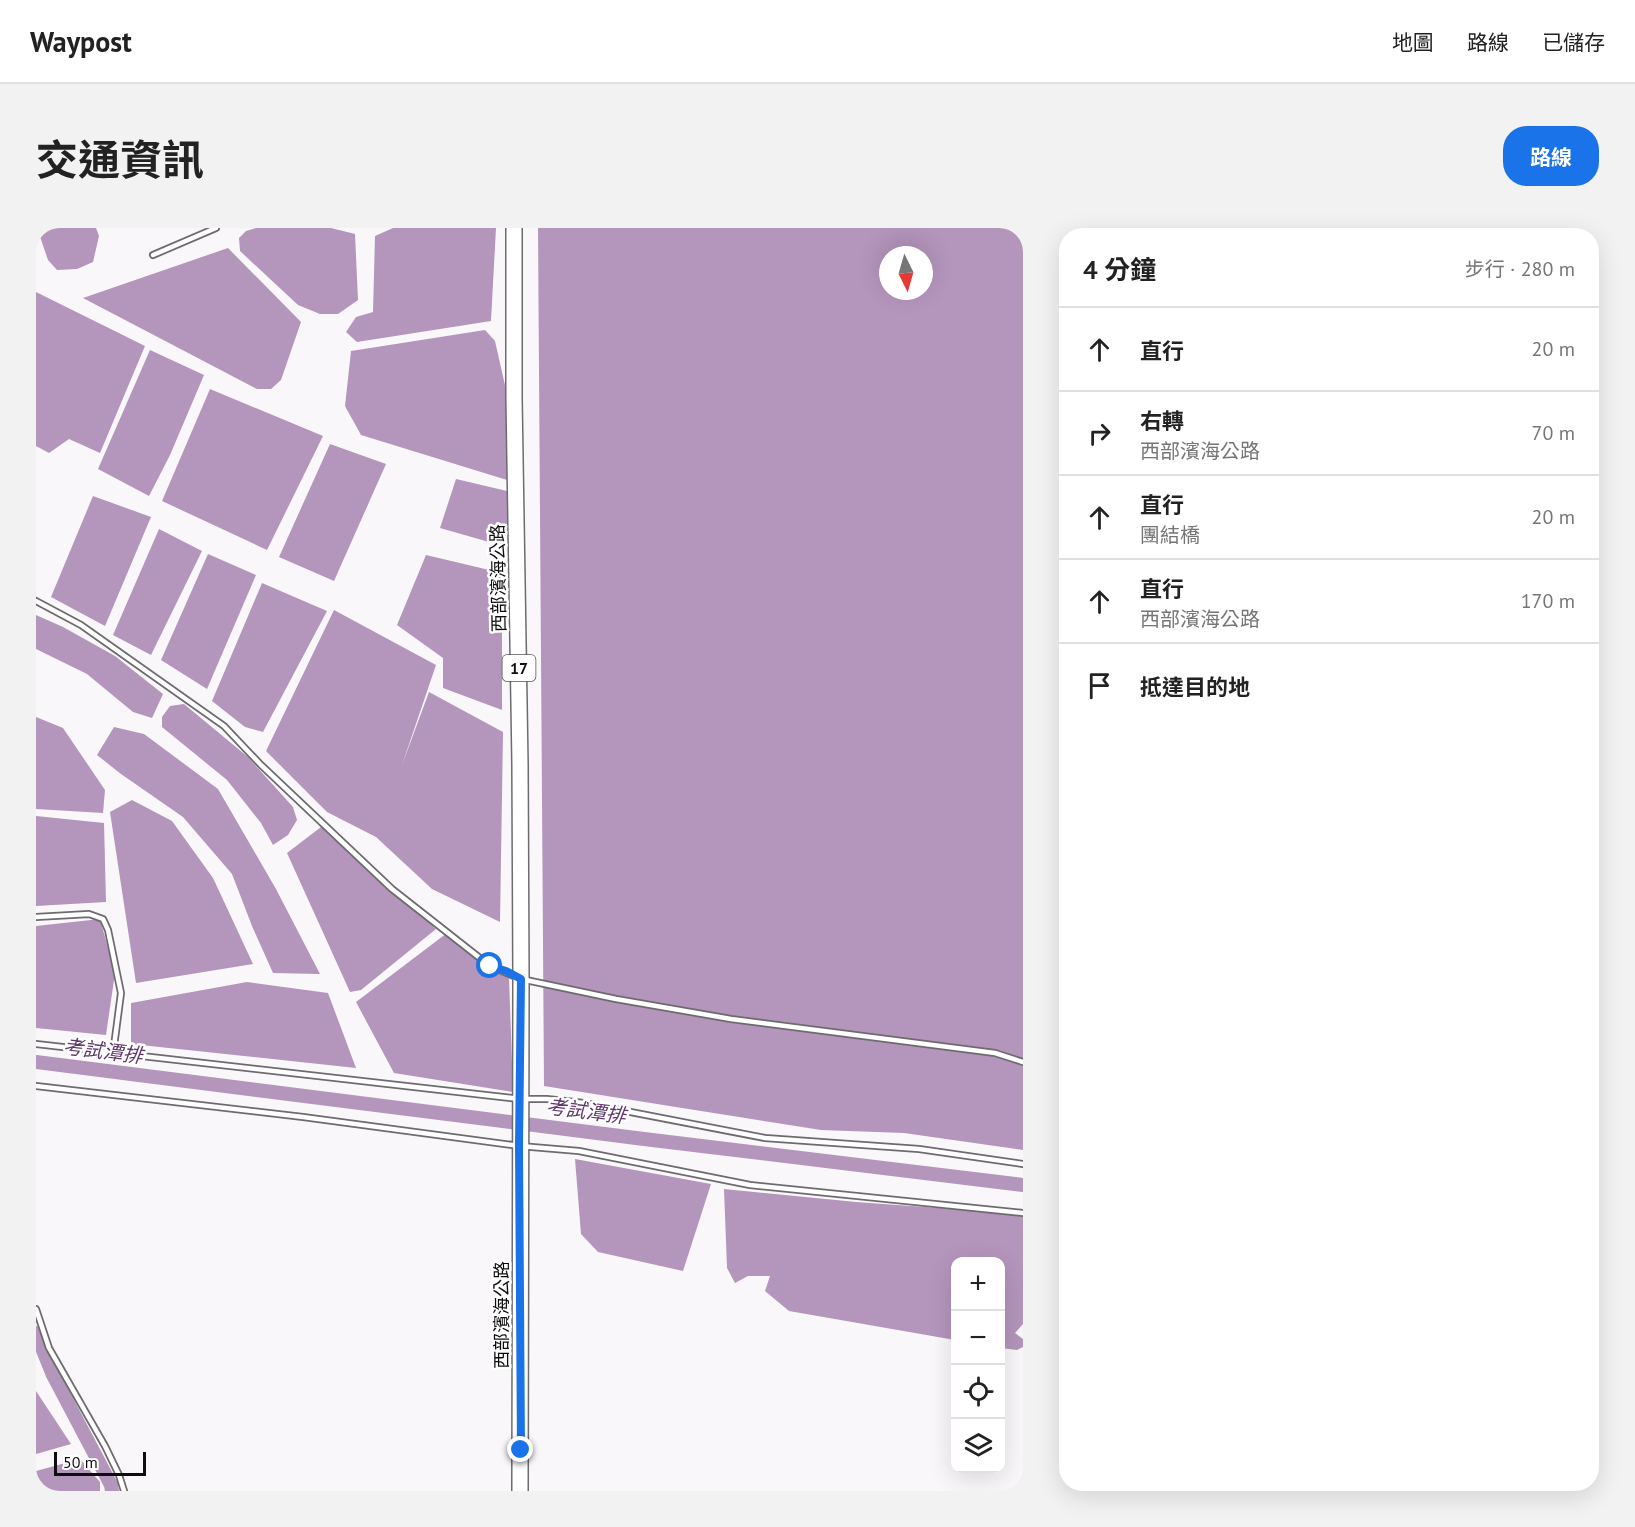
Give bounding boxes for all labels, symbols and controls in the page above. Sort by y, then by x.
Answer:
text: Waypost [30,23,132,60]
text: 地圖 [1392,29,1434,56]
text: 路線 [1467,29,1509,56]
text: 已儲存 [1542,29,1605,56]
button: 路線 [1503,126,1599,186]
text: 交通資訊 [36,132,204,187]
north arrow [879,246,933,300]
text: 4 分鐘 [1083,253,1156,286]
text: 步行 · 280 m [1465,256,1575,282]
icon: ahead [1083,333,1116,366]
text: 20 m [1532,336,1575,362]
text: 直行 [1140,337,1184,365]
text: 右轉 [1140,407,1184,435]
icon: right [1083,417,1116,450]
text: 70 m [1532,420,1575,446]
text: 西部濱海公路 [1140,438,1260,464]
text: 直行 [1140,491,1184,519]
icon: ahead [1083,501,1116,534]
text: 20 m [1532,504,1575,530]
text: 團結橋 [1140,522,1200,548]
street label: 西部濱海公路 [486,524,510,632]
text: 直行 [1140,575,1184,603]
icon: ahead [1083,585,1116,618]
text: 170 m [1521,588,1575,614]
text: 西部濱海公路 [1140,606,1260,632]
road number: 17 [502,655,536,681]
icon: arrive [1083,669,1116,702]
text: 抵達目的地 [1140,673,1250,701]
route start [476,952,502,978]
water label: 考試潭排 [62,1033,147,1069]
water label: 考試潭排 [545,1093,630,1129]
map controls [951,1257,1005,1473]
button: + [951,1257,1005,1311]
street label: 西部濱海公路 [490,1261,513,1369]
button: − [951,1311,1005,1365]
button: locate [951,1365,1005,1419]
button: layers [951,1419,1005,1473]
route end [507,1436,533,1462]
scale bar [54,1449,146,1476]
text: 50 m [63,1452,98,1472]

